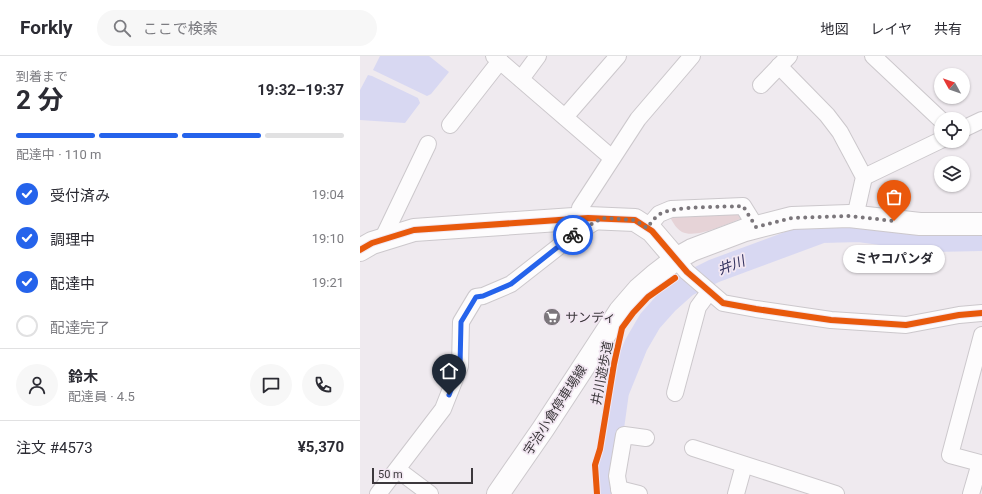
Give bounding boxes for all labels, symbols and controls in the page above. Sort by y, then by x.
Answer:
search box [97,10,377,46]
text: Forkly [20,16,73,39]
icon: search [111,17,133,39]
text: ここで検索 [143,20,218,38]
text: 地図 [820,21,848,37]
text: レイヤ [870,21,912,37]
text: 共有 [934,21,962,37]
north arrow [934,68,970,104]
map controls [934,68,970,192]
text: 到着まで [16,69,68,84]
text: 19:32–19:37 [257,81,344,99]
text: 2 分 [16,85,63,115]
button: locate [934,112,970,148]
text: 配達中 · 110 m [16,147,101,162]
button: layers [934,156,970,192]
pin [877,180,911,221]
icon: check [16,183,38,205]
icon: bag [883,186,905,208]
text: 受付済み [50,187,110,205]
text: 19:04 [312,187,344,202]
courier [553,215,593,255]
icon: bike [562,224,584,246]
icon: check [16,227,38,249]
text: 調理中 [50,231,95,249]
text: 19:10 [312,231,344,246]
callout: ミヤコパンダ [843,245,945,273]
text: ミヤコパンダ [855,251,933,266]
water label: 井川 [715,252,749,277]
icon: check [16,271,38,293]
text: 配達中 [50,275,95,293]
text: 19:21 [312,275,344,290]
supermarket icon: サンディ [542,307,562,327]
place label: サンディ [565,310,616,325]
text: 配達完了 [50,319,110,337]
street label: 井川遊歩道 [588,340,616,406]
pin [432,354,466,395]
icon: home [438,360,460,382]
street label: 宇治小倉停車場線 [520,362,590,458]
button: person [16,364,58,406]
button: chat [250,364,292,406]
button: phone [302,364,344,406]
text: 鈴木 [68,368,98,386]
text: 配達員 · 4.5 [68,389,135,404]
text: ¥5,370 [298,438,344,456]
text: 注文 #4573 [16,439,93,457]
scale bar [372,466,473,485]
text: 50 m [378,468,403,481]

